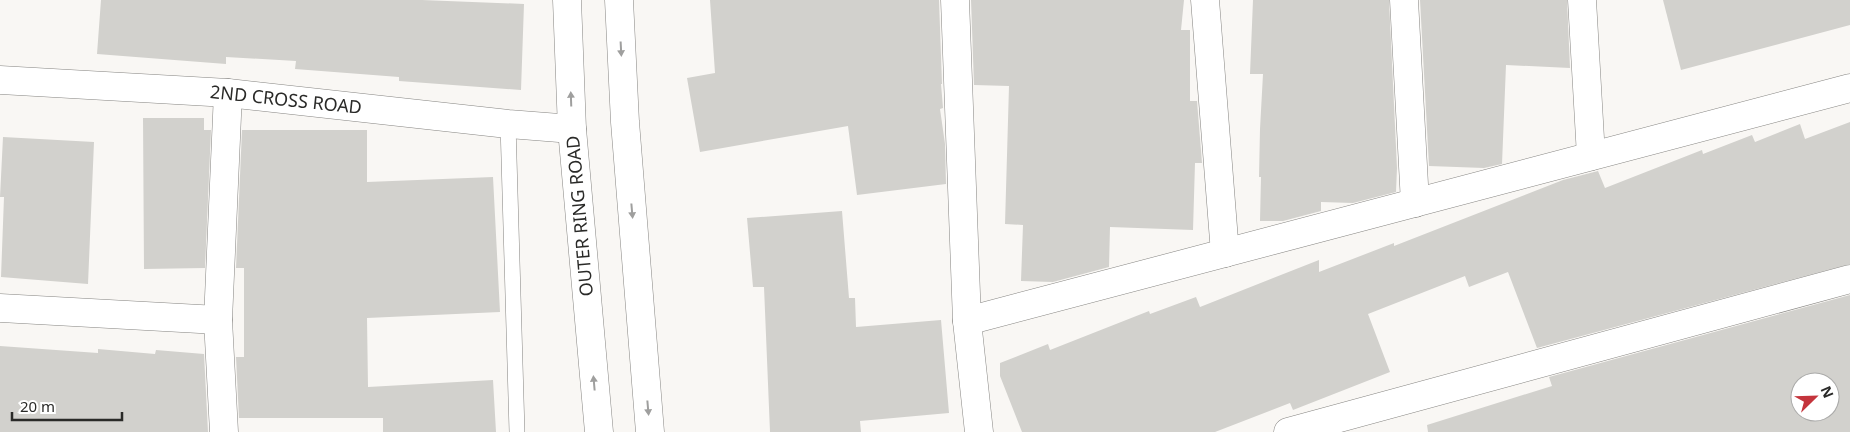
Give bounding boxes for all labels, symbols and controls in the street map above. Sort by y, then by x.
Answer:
one-way arrow [618,41,626,57]
street label: 2ND CROSS ROAD [209,79,363,119]
one-way arrow [567,91,575,107]
street label: OUTER RING ROAD [560,135,598,298]
one-way arrow [628,203,636,219]
north arrow [1790,372,1840,422]
one-way arrow [590,375,598,391]
text: N [1816,383,1838,401]
scale bar [12,390,122,422]
text: 20 m [20,396,55,416]
one-way arrow [644,400,652,416]

